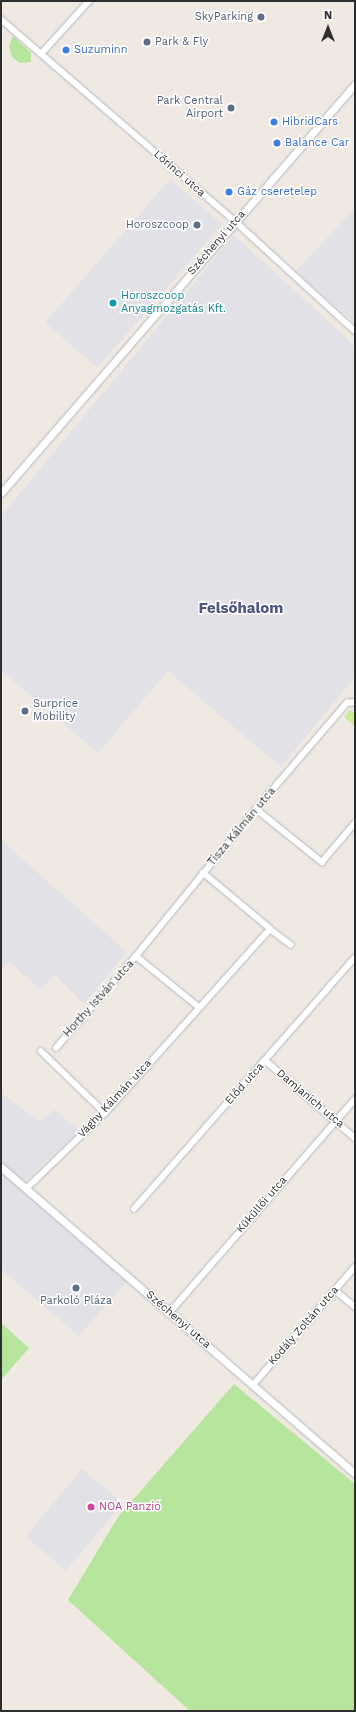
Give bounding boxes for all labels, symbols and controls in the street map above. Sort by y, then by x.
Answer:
north arrow [308,8,348,48]
text: N [324,9,332,22]
place label: SkyParking [195,10,253,24]
marker: SkyParking [256,12,266,22]
place label: Park & Fly [155,35,208,49]
marker: Park & Fly [142,37,152,47]
place label: Suzuminn [74,43,127,57]
marker: Suzuminn [61,45,71,55]
place label: Park Central Airport [156,95,223,121]
marker: Park Central Airport [226,103,236,113]
place label: HibridCars [282,115,338,129]
marker: HibridCars [269,117,279,127]
place label: Balance Car [285,136,349,150]
marker: Balance Car [272,138,282,148]
street label: Lőrinci utca [151,148,207,200]
place label: Gáz cseretelep [237,185,317,199]
marker: Gáz cseretelep [224,187,234,197]
street label: Széchenyi utca [185,208,249,278]
place label: Horoszcoop [126,218,189,232]
marker: Horoszcoop [192,220,202,230]
place label: Horoszcoop Anyagmozgatás Kft. [121,290,226,316]
marker: Horoszcoop Anyagmozgatás Kft. [108,298,118,308]
district label: Felsőhalom [199,600,283,618]
place label: Surprice Mobility [33,698,78,724]
marker: Surprice Mobility [20,706,30,716]
street label: Tisza Kálmán utca [205,785,279,869]
street label: Horthy István utca [61,958,137,1040]
street label: Vághy Kálmán utca [75,1057,155,1141]
street label: Előd utca [223,1060,267,1108]
street label: Damjanich utca [274,1067,346,1131]
street label: Küküllői utca [234,1174,290,1236]
marker: Parkoló Pláza [71,1283,81,1293]
street label: Kodály Zoltán utca [266,1284,342,1368]
street label: Széchenyi utca [143,1288,213,1352]
place label: Parkoló Pláza [40,1294,112,1308]
place label: NOA Panzió [99,1500,161,1514]
marker: NOA Panzió [86,1502,96,1512]

